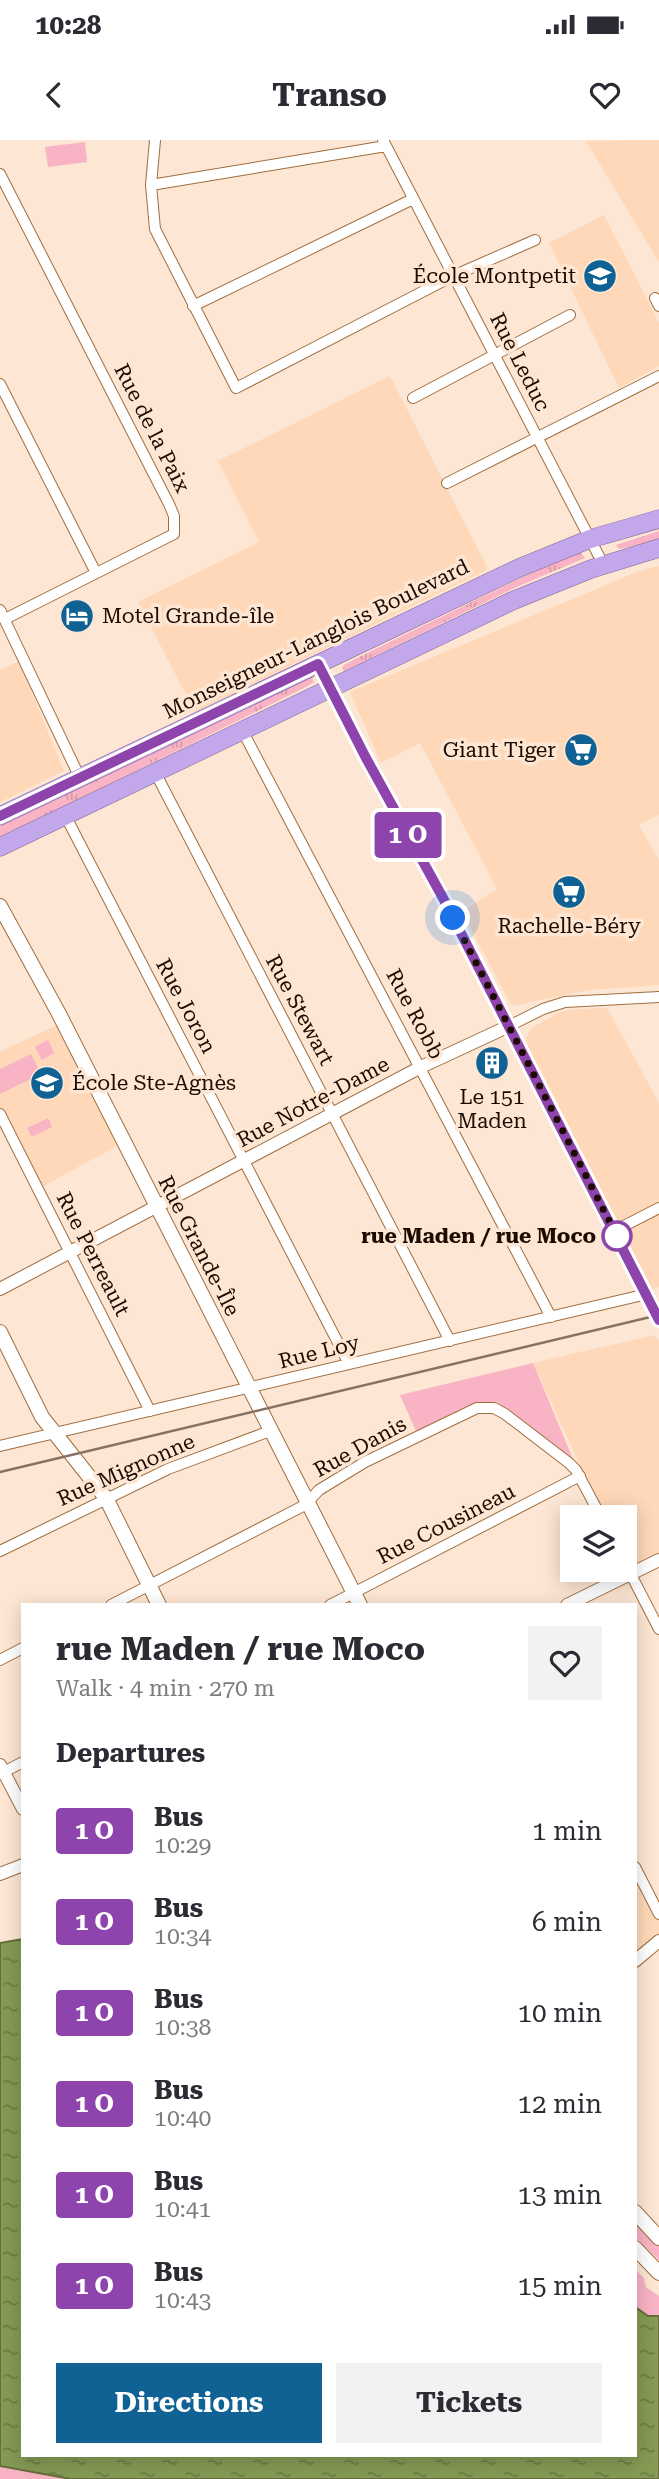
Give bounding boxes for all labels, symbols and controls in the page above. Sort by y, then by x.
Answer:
text: 10:28 [35,10,101,40]
icon: back [35,76,73,114]
text: Transo [272,76,387,114]
icon: heart [586,76,624,114]
school or university icon: École Montpetit [581,257,619,295]
place label: École Montpetit [413,263,576,288]
street label: Rue Leduc [485,309,555,415]
street label: Rue de la Paix [109,360,195,496]
street label: Monseigneur-Langlois Boulevard [159,554,473,724]
hotel icon: Motel Grande-île [58,597,96,635]
place label: Motel Grande-île [102,604,274,628]
supermarket icon: Giant Tiger [562,731,600,769]
place label: Giant Tiger [443,738,556,762]
line badge: 1 O [368,812,448,858]
text: 1 O [389,821,427,849]
supermarket icon: Rachelle-Béry [550,873,588,911]
your location [435,900,470,935]
place label: Rachelle-Béry [497,914,641,938]
street label: Rue Stewart [261,951,339,1069]
street label: Rue Joron [151,955,221,1058]
street label: Rue Robb [381,965,449,1063]
building icon: Le 151 Maden [473,1044,511,1082]
street label: Rue Notre-Dame [233,1052,393,1152]
school or university icon: École Ste-Agnès [28,1064,66,1102]
place label: École Ste-Agnès [72,1070,236,1095]
place label: Le 151 Maden [457,1085,527,1133]
street label: Rue Grande-Île [153,1172,245,1320]
street label: Rue Perreault [51,1188,135,1320]
marker: rue Maden / rue Moco [602,1221,632,1251]
place label: rue Maden / rue Moco [361,1224,596,1248]
street label: Rue Loy [276,1330,362,1374]
street label: Rue Danis [310,1412,410,1482]
street label: Rue Mignonne [54,1429,198,1511]
street label: Rue Cousineau [373,1479,519,1569]
map controls [560,1505,637,1582]
button: layers [560,1505,637,1582]
button: heart [528,1626,602,1700]
text: rue Maden / rue Moco [56,1629,425,1668]
text: Walk · 4 min · 270 m [56,1675,275,1702]
text: Departures [56,1738,205,1768]
text: Bus [154,1802,203,1832]
text: 1 min [532,1816,602,1846]
text: 1 O [75,1817,114,1845]
text: 10:29 [154,1832,211,1859]
text: Bus [154,1893,203,1923]
text: 6 min [532,1907,602,1937]
text: 1 O [75,1908,114,1936]
text: 10:34 [154,1923,211,1950]
text: Bus [154,1984,203,2014]
text: 10 min [518,1998,602,2028]
text: 1 O [75,1999,114,2027]
text: 10:38 [154,2014,211,2041]
text: Bus [154,2075,203,2105]
text: 12 min [518,2089,602,2119]
text: 1 O [75,2090,114,2118]
text: 10:40 [154,2105,211,2132]
text: Bus [154,2166,203,2196]
text: 13 min [518,2180,602,2210]
text: 1 O [75,2181,114,2209]
text: 10:41 [154,2196,211,2223]
text: Bus [154,2257,203,2287]
text: 15 min [518,2271,602,2301]
text: 1 O [75,2272,114,2300]
text: 10:43 [154,2287,211,2314]
button: Directions [56,2363,322,2443]
button: Tickets [336,2363,602,2443]

